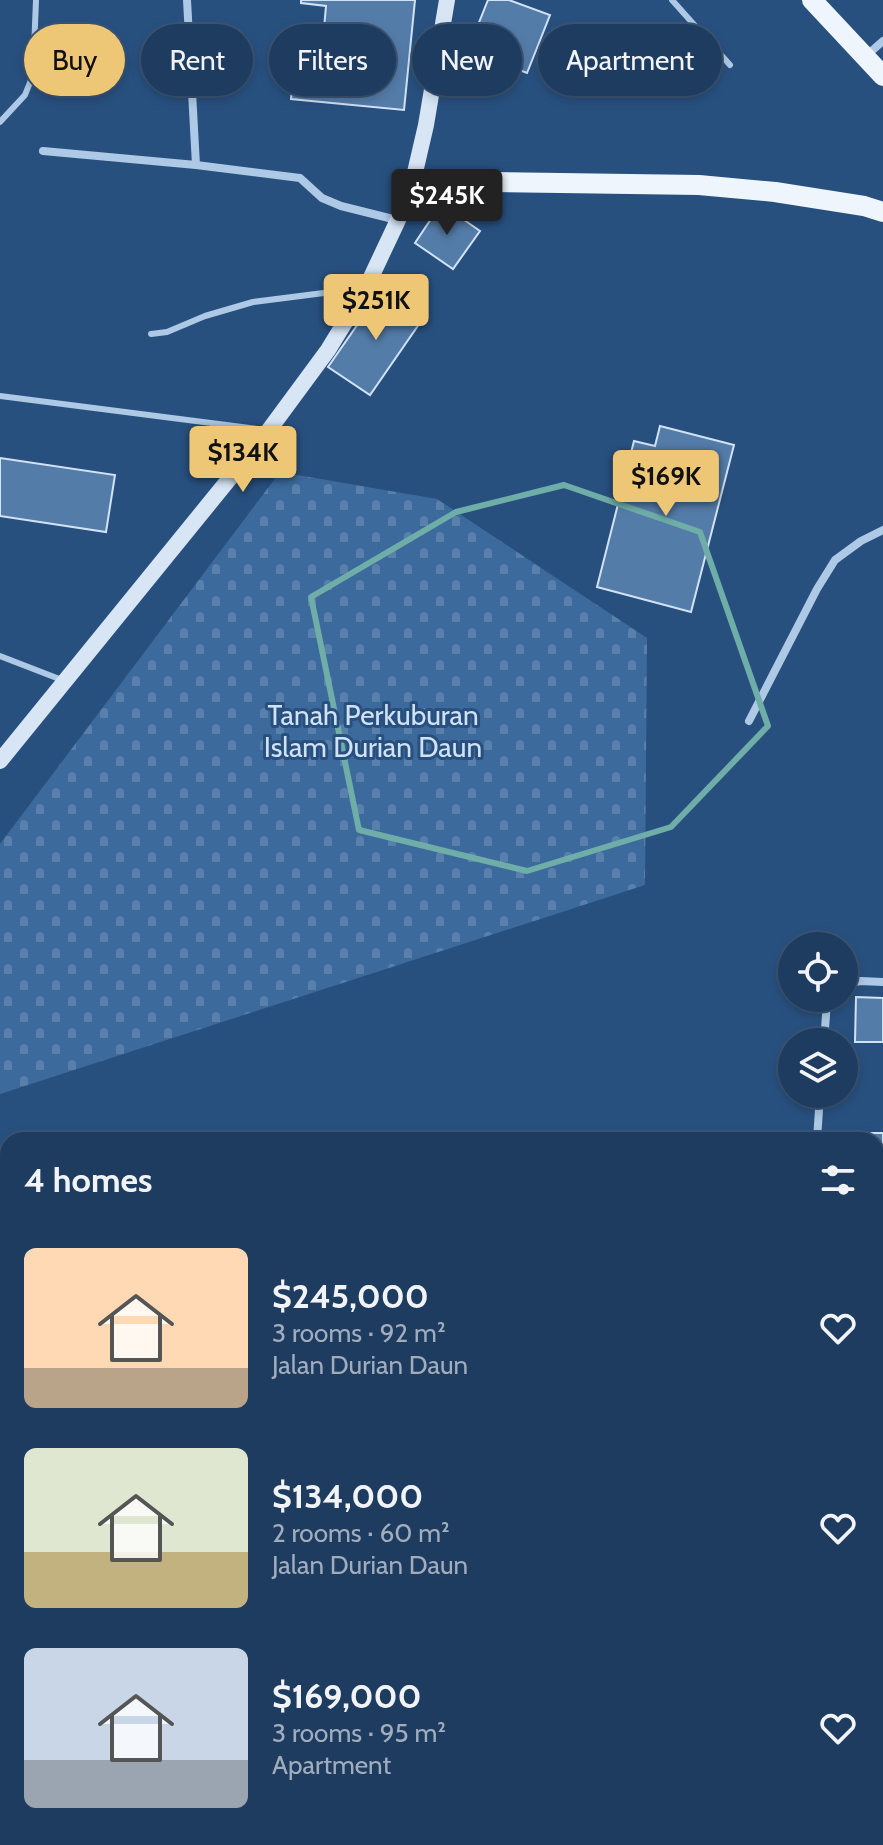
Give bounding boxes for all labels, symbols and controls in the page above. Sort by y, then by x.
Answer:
chip: Buy [24,24,125,96]
chip: Rent [141,24,253,96]
chip: Filters [269,24,396,96]
chip: New [412,24,522,96]
chip: Apartment [538,24,722,96]
pin: $245K [391,169,503,237]
text: $245K [409,179,485,211]
pin: $251K [320,274,432,342]
text: $251K [342,284,410,316]
pin: $134K [187,426,299,494]
text: $134K [207,436,279,468]
pin: $169K [610,450,722,518]
text: $169K [631,460,701,492]
park label: Tanah Perkuburan Islam Durian Daun [264,698,482,764]
map controls [778,932,858,1108]
button: locate [778,932,858,1012]
button: layers [778,1028,858,1108]
icon: filters [816,1158,860,1202]
text: 4 homes [24,1159,152,1201]
text: $245,000 [272,1275,429,1317]
icon: home [88,1280,184,1376]
icon: heart [816,1306,860,1350]
text: 3 rooms · 92 m² [272,1317,446,1349]
text: Jalan Durian Daun [272,1349,468,1381]
text: $134,000 [272,1475,423,1517]
icon: home [88,1480,184,1576]
icon: heart [816,1506,860,1550]
text: 2 rooms · 60 m² [272,1517,450,1549]
text: Jalan Durian Daun [272,1549,468,1581]
text: $169,000 [272,1675,422,1717]
icon: home [88,1680,184,1776]
icon: heart [816,1706,860,1750]
text: 3 rooms · 95 m² [272,1717,446,1749]
text: Apartment [272,1749,391,1781]

